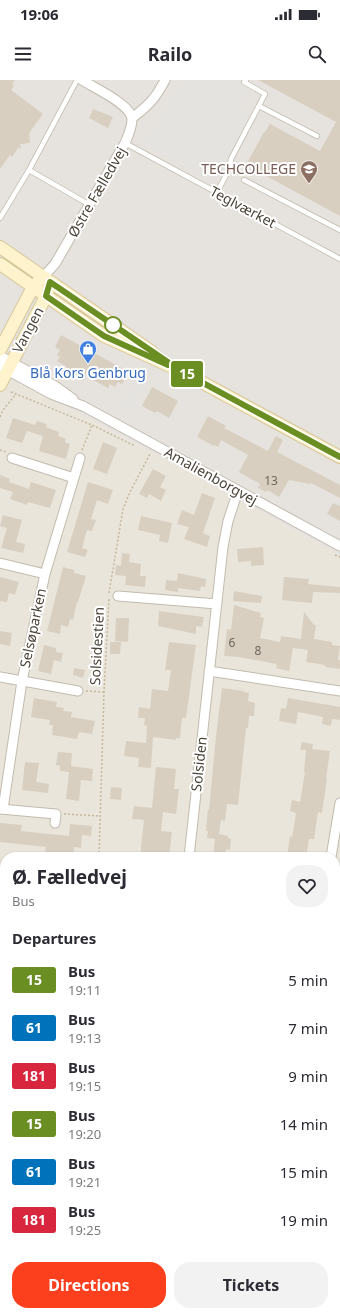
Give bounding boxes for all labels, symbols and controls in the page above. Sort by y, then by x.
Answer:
text: 19:06 [20,4,59,24]
text: Railo [148,42,192,66]
icon: menu [12,43,34,65]
icon: search [306,43,328,65]
street label: Østre Fælledvej [63,143,130,240]
place label: TECHCOLLEGE [201,159,296,178]
school or university icon: TECHCOLLEGE [299,159,319,184]
street label: Teglværket [207,181,280,232]
street label: Vangen [7,303,48,356]
unlabelled marker [104,316,122,334]
shop icon: Blå Kors Genbrug [78,339,98,364]
line badge: 15 [169,361,205,387]
place label: Blå Kors Genbrug [30,363,146,382]
text: 15 [179,364,195,383]
street label: Amalienborgvej [161,442,261,509]
house number: 13 [264,472,278,489]
street label: Selsøparken [15,586,50,669]
street label: Solsidestien [85,606,108,686]
house number: 6 [229,634,236,651]
house number: 8 [255,642,262,659]
street label: Solsiden [186,735,211,792]
text: Ø. Fælledvej [12,864,127,890]
button: heart [286,865,328,907]
text: Bus [12,892,35,910]
text: Departures [12,928,96,948]
text: Bus [68,961,95,981]
text: 15 [26,970,42,989]
text: 5 min [288,970,328,990]
text: 19:11 [68,981,101,999]
text: Bus [68,1009,95,1029]
text: 61 [26,1018,42,1037]
text: 7 min [288,1018,328,1038]
text: 19:13 [68,1029,101,1047]
text: Bus [68,1057,95,1077]
text: 181 [22,1066,46,1085]
text: 9 min [288,1066,328,1086]
text: 19:15 [68,1077,101,1095]
text: Bus [68,1105,95,1125]
text: 15 [26,1114,42,1133]
text: 14 min [280,1114,328,1134]
text: 19:20 [68,1125,101,1143]
text: Bus [68,1153,95,1173]
text: 61 [26,1162,42,1181]
text: 15 min [280,1162,328,1182]
text: 19:21 [68,1173,101,1191]
text: Bus [68,1201,95,1221]
text: 181 [22,1210,46,1229]
text: 19 min [280,1210,328,1230]
text: 19:25 [68,1221,101,1239]
button: Directions [12,1262,166,1308]
button: Tickets [174,1262,328,1308]

